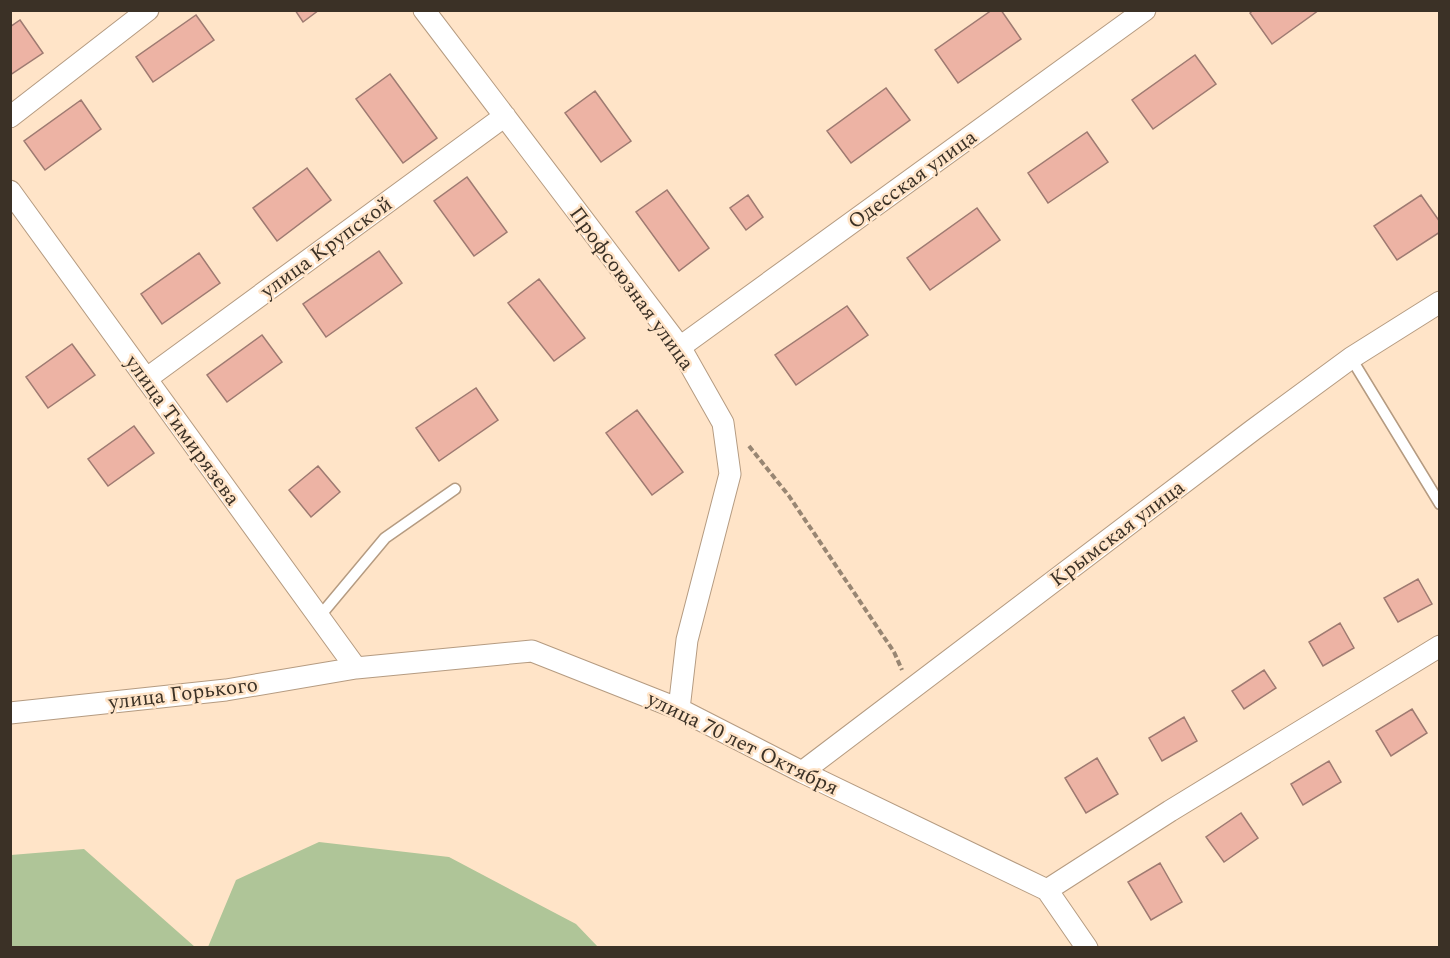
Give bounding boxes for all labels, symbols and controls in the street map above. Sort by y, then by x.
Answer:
street label: Одесская улица [841,121,985,238]
street label: улица Крупской [253,189,399,307]
street label: Профсоюзная улица [561,200,702,378]
street label: улица Тимирязева [116,348,248,513]
street label: Крымская улица [1043,472,1193,595]
street label: улица Горького [106,669,260,719]
street label: улица 70 лет Октября [640,683,844,804]

